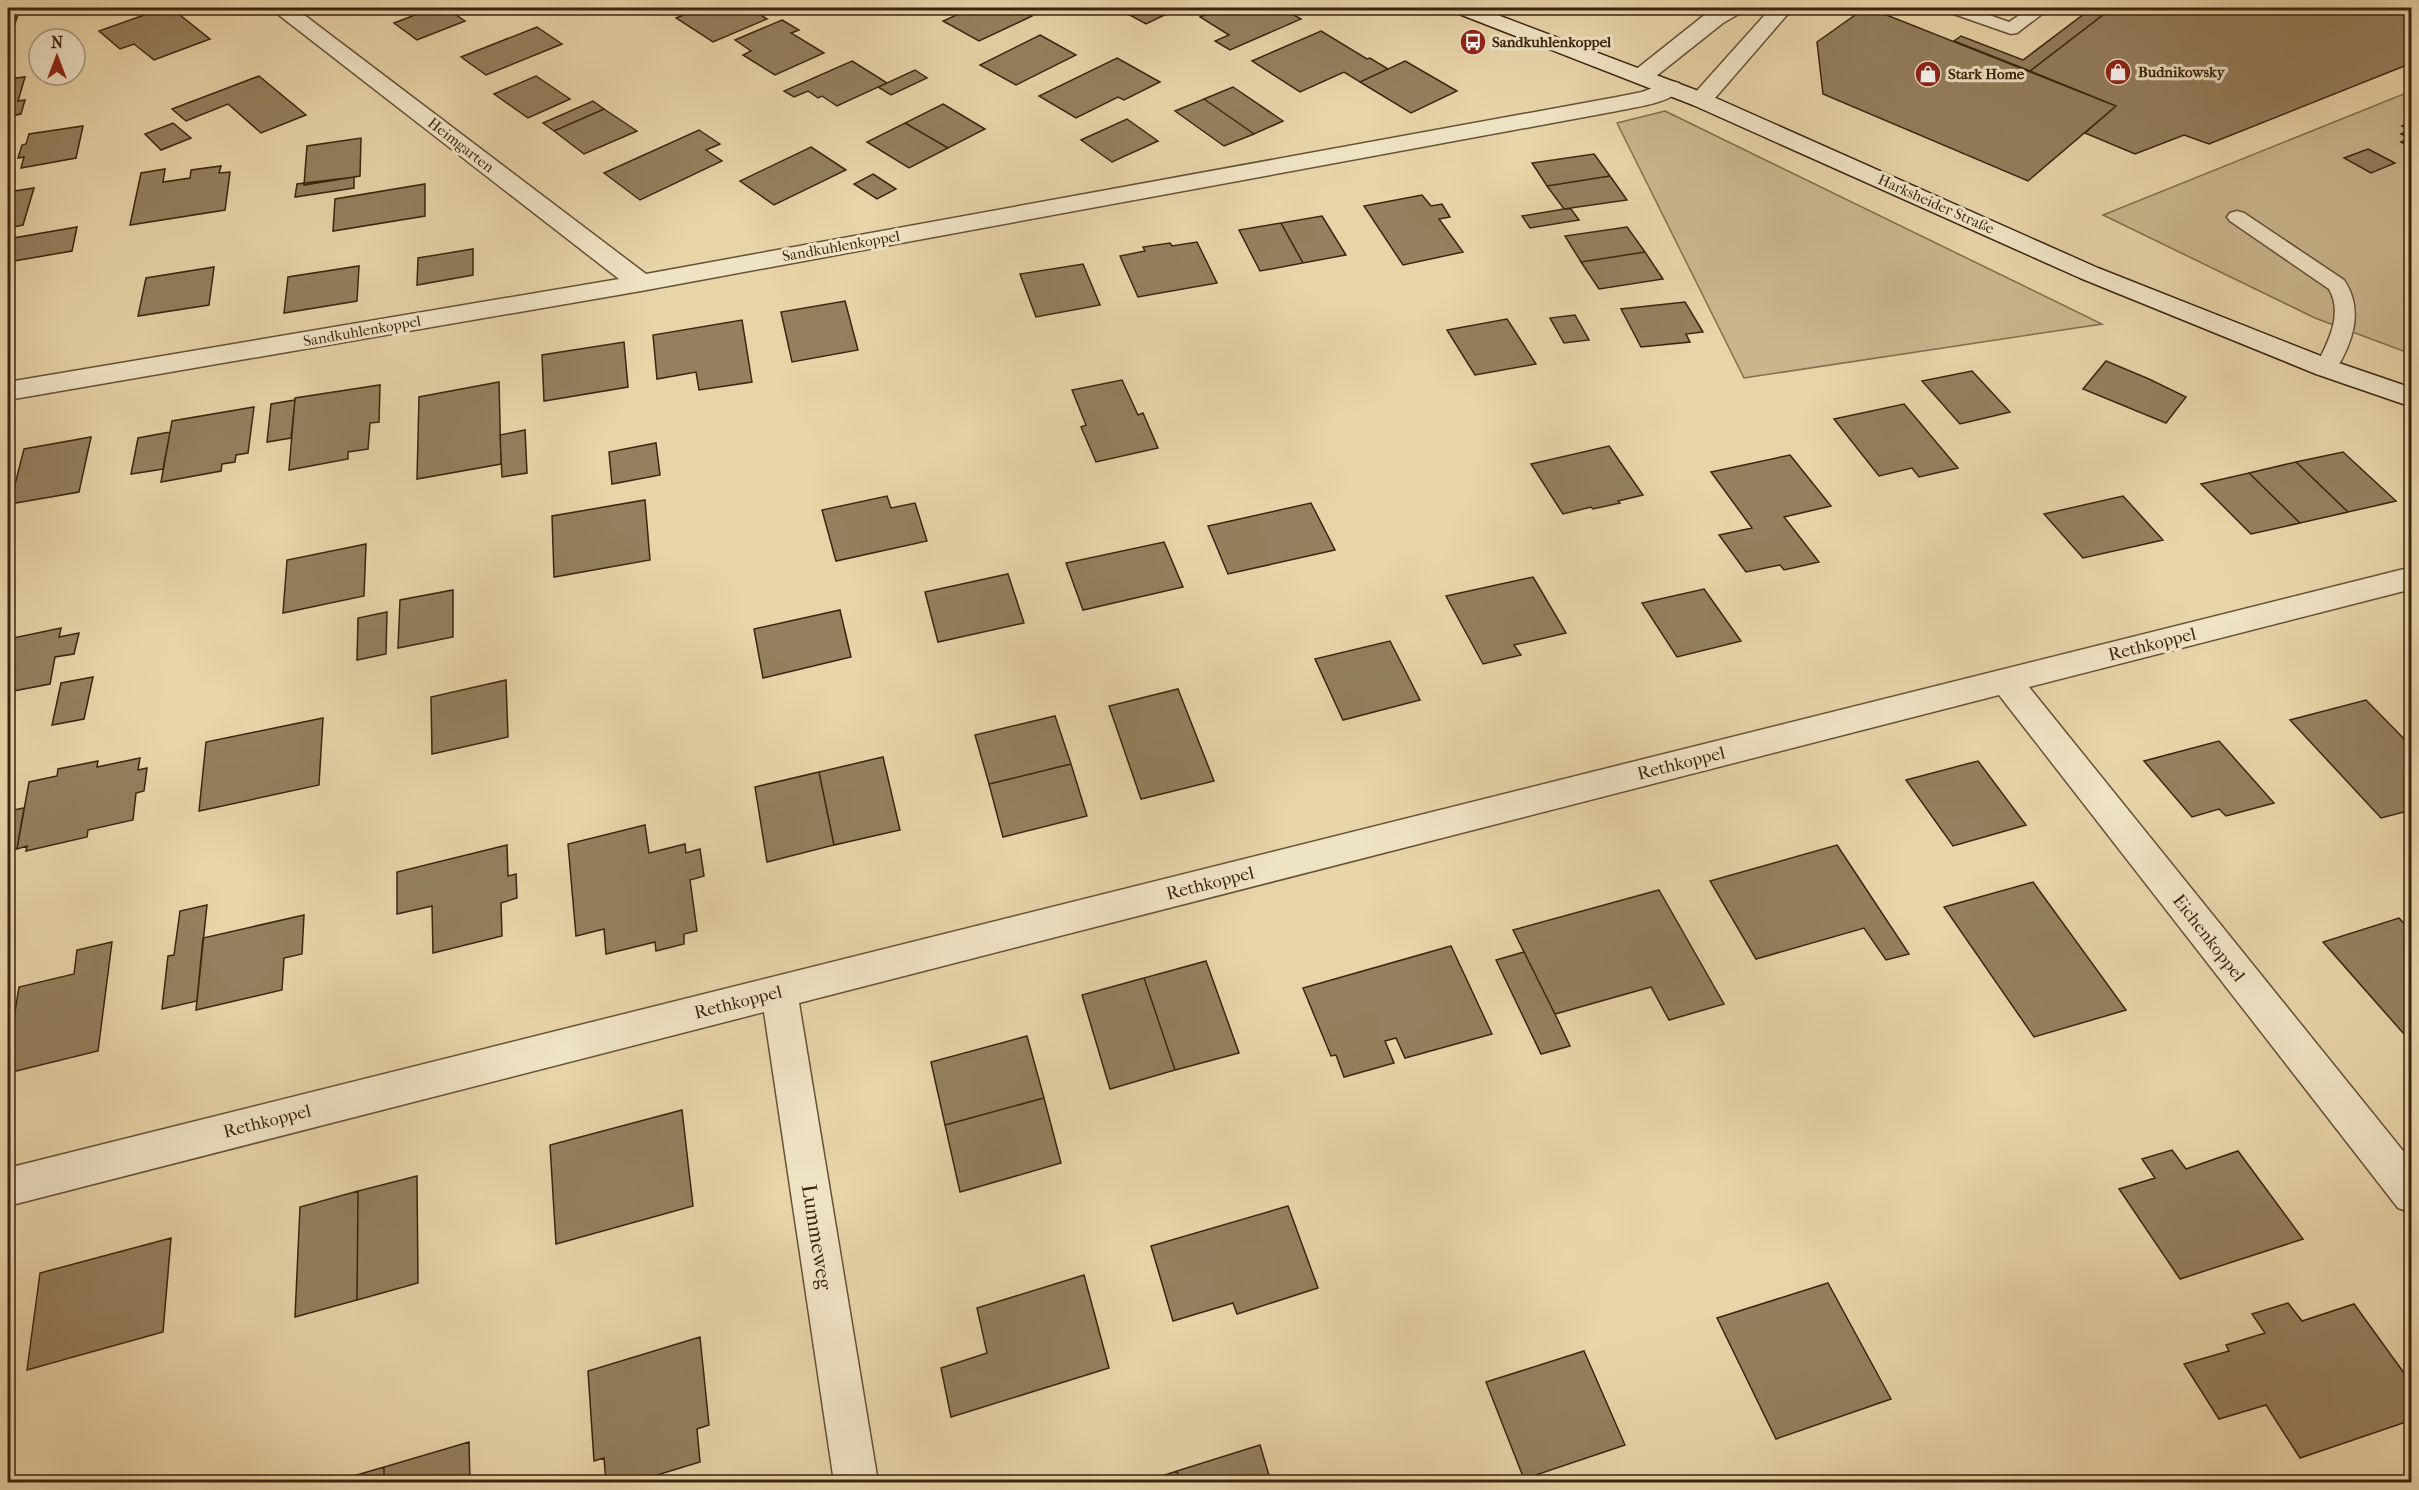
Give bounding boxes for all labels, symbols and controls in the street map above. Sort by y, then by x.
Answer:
north arrow [27,27,87,87]
bus stop icon: Sandkuhlenkoppel [1458,27,1488,57]
text: N [51,33,64,52]
place label: Sandkuhlenkoppel [1492,33,1612,51]
shop icon: Budnikowsky [2103,57,2133,87]
shop icon: Stark Home [1913,59,1943,89]
place label: Budnikowsky [2138,63,2226,81]
place label: Stark Home [1948,65,2025,83]
street label: Heimgarten [424,114,498,177]
street label: Harksheider Straße [1875,170,1998,238]
street label: Sandkuhlenkoppel [781,227,901,265]
street label: Sandkuhlenkoppel [302,312,422,350]
street label: Rethkoppel [2106,623,2198,666]
street label: Rethkoppel [1635,742,1727,785]
street label: Rethkoppel [1164,862,1256,905]
street label: Eichenkoppel [2168,891,2249,986]
street label: Rethkoppel [692,981,784,1024]
street label: Rethkoppel [221,1100,313,1143]
street label: Lummeweg [797,1183,837,1292]

